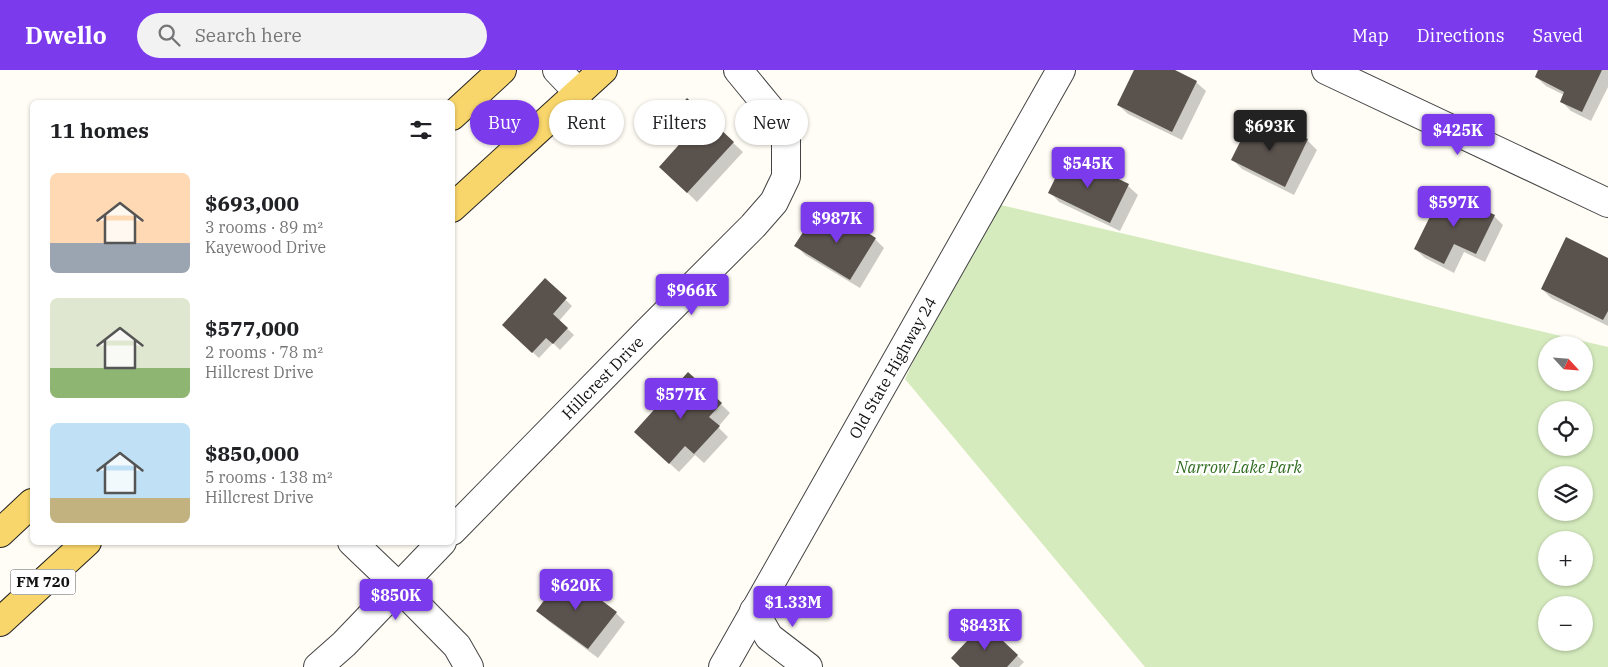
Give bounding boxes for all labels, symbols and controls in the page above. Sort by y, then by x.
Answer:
search box [137,13,487,58]
text: Dwello [25,19,107,51]
icon: search [155,21,183,49]
text: Search here [195,23,302,47]
text: Map [1352,24,1389,47]
text: Directions [1417,24,1505,47]
text: Saved [1533,24,1583,47]
chip: Buy [470,100,539,145]
chip: Rent [549,100,624,145]
chip: Filters [634,100,725,145]
chip: New [735,100,808,145]
pin: $693K [1235,109,1305,152]
pin: $425K [1423,114,1493,156]
text: 11 homes [50,116,149,144]
icon: filters [407,116,435,144]
text: $693K [1245,116,1295,136]
text: $425K [1433,120,1483,140]
pin: $545K [1053,146,1123,189]
text: $545K [1063,153,1113,173]
pin: $597K [1419,186,1489,228]
text: $693,000 [205,189,299,217]
text: $597K [1429,192,1479,212]
icon: home [90,193,150,253]
pin: $987K [802,202,872,244]
text: $987K [812,208,862,228]
text: 3 rooms · 89 m² [205,217,323,237]
text: Kayewood Drive [205,237,326,257]
pin: $966K [657,274,727,316]
text: $966K [667,280,717,300]
street label: Old State Highway 24 [844,293,941,442]
text: $577,000 [205,314,299,342]
icon: home [90,318,150,378]
street label: Hillcrest Drive [557,332,648,423]
north arrow [1538,336,1592,391]
map controls [1538,336,1593,651]
text: 2 rooms · 78 m² [205,342,323,362]
text: Hillcrest Drive [205,362,314,382]
pin: $577K [646,378,716,420]
text: $577K [656,384,706,404]
button: locate [1538,401,1593,456]
text: $850,000 [205,439,299,467]
icon: home [90,443,150,503]
park label: Narrow Lake Park [1175,457,1302,477]
button: layers [1538,466,1593,521]
text: 5 rooms · 138 m² [205,467,333,487]
text: Hillcrest Drive [205,487,314,507]
button: + [1538,531,1593,586]
pin: $620K [541,568,611,611]
road number: FM 720 [10,570,76,594]
text: $620K [551,575,601,595]
pin: $850K [361,578,431,621]
text: $850K [371,585,421,605]
pin: $1.33M [752,586,834,628]
text: $1.33M [764,592,822,612]
button: − [1538,596,1593,651]
pin: $843K [950,608,1020,651]
text: $843K [960,615,1010,635]

